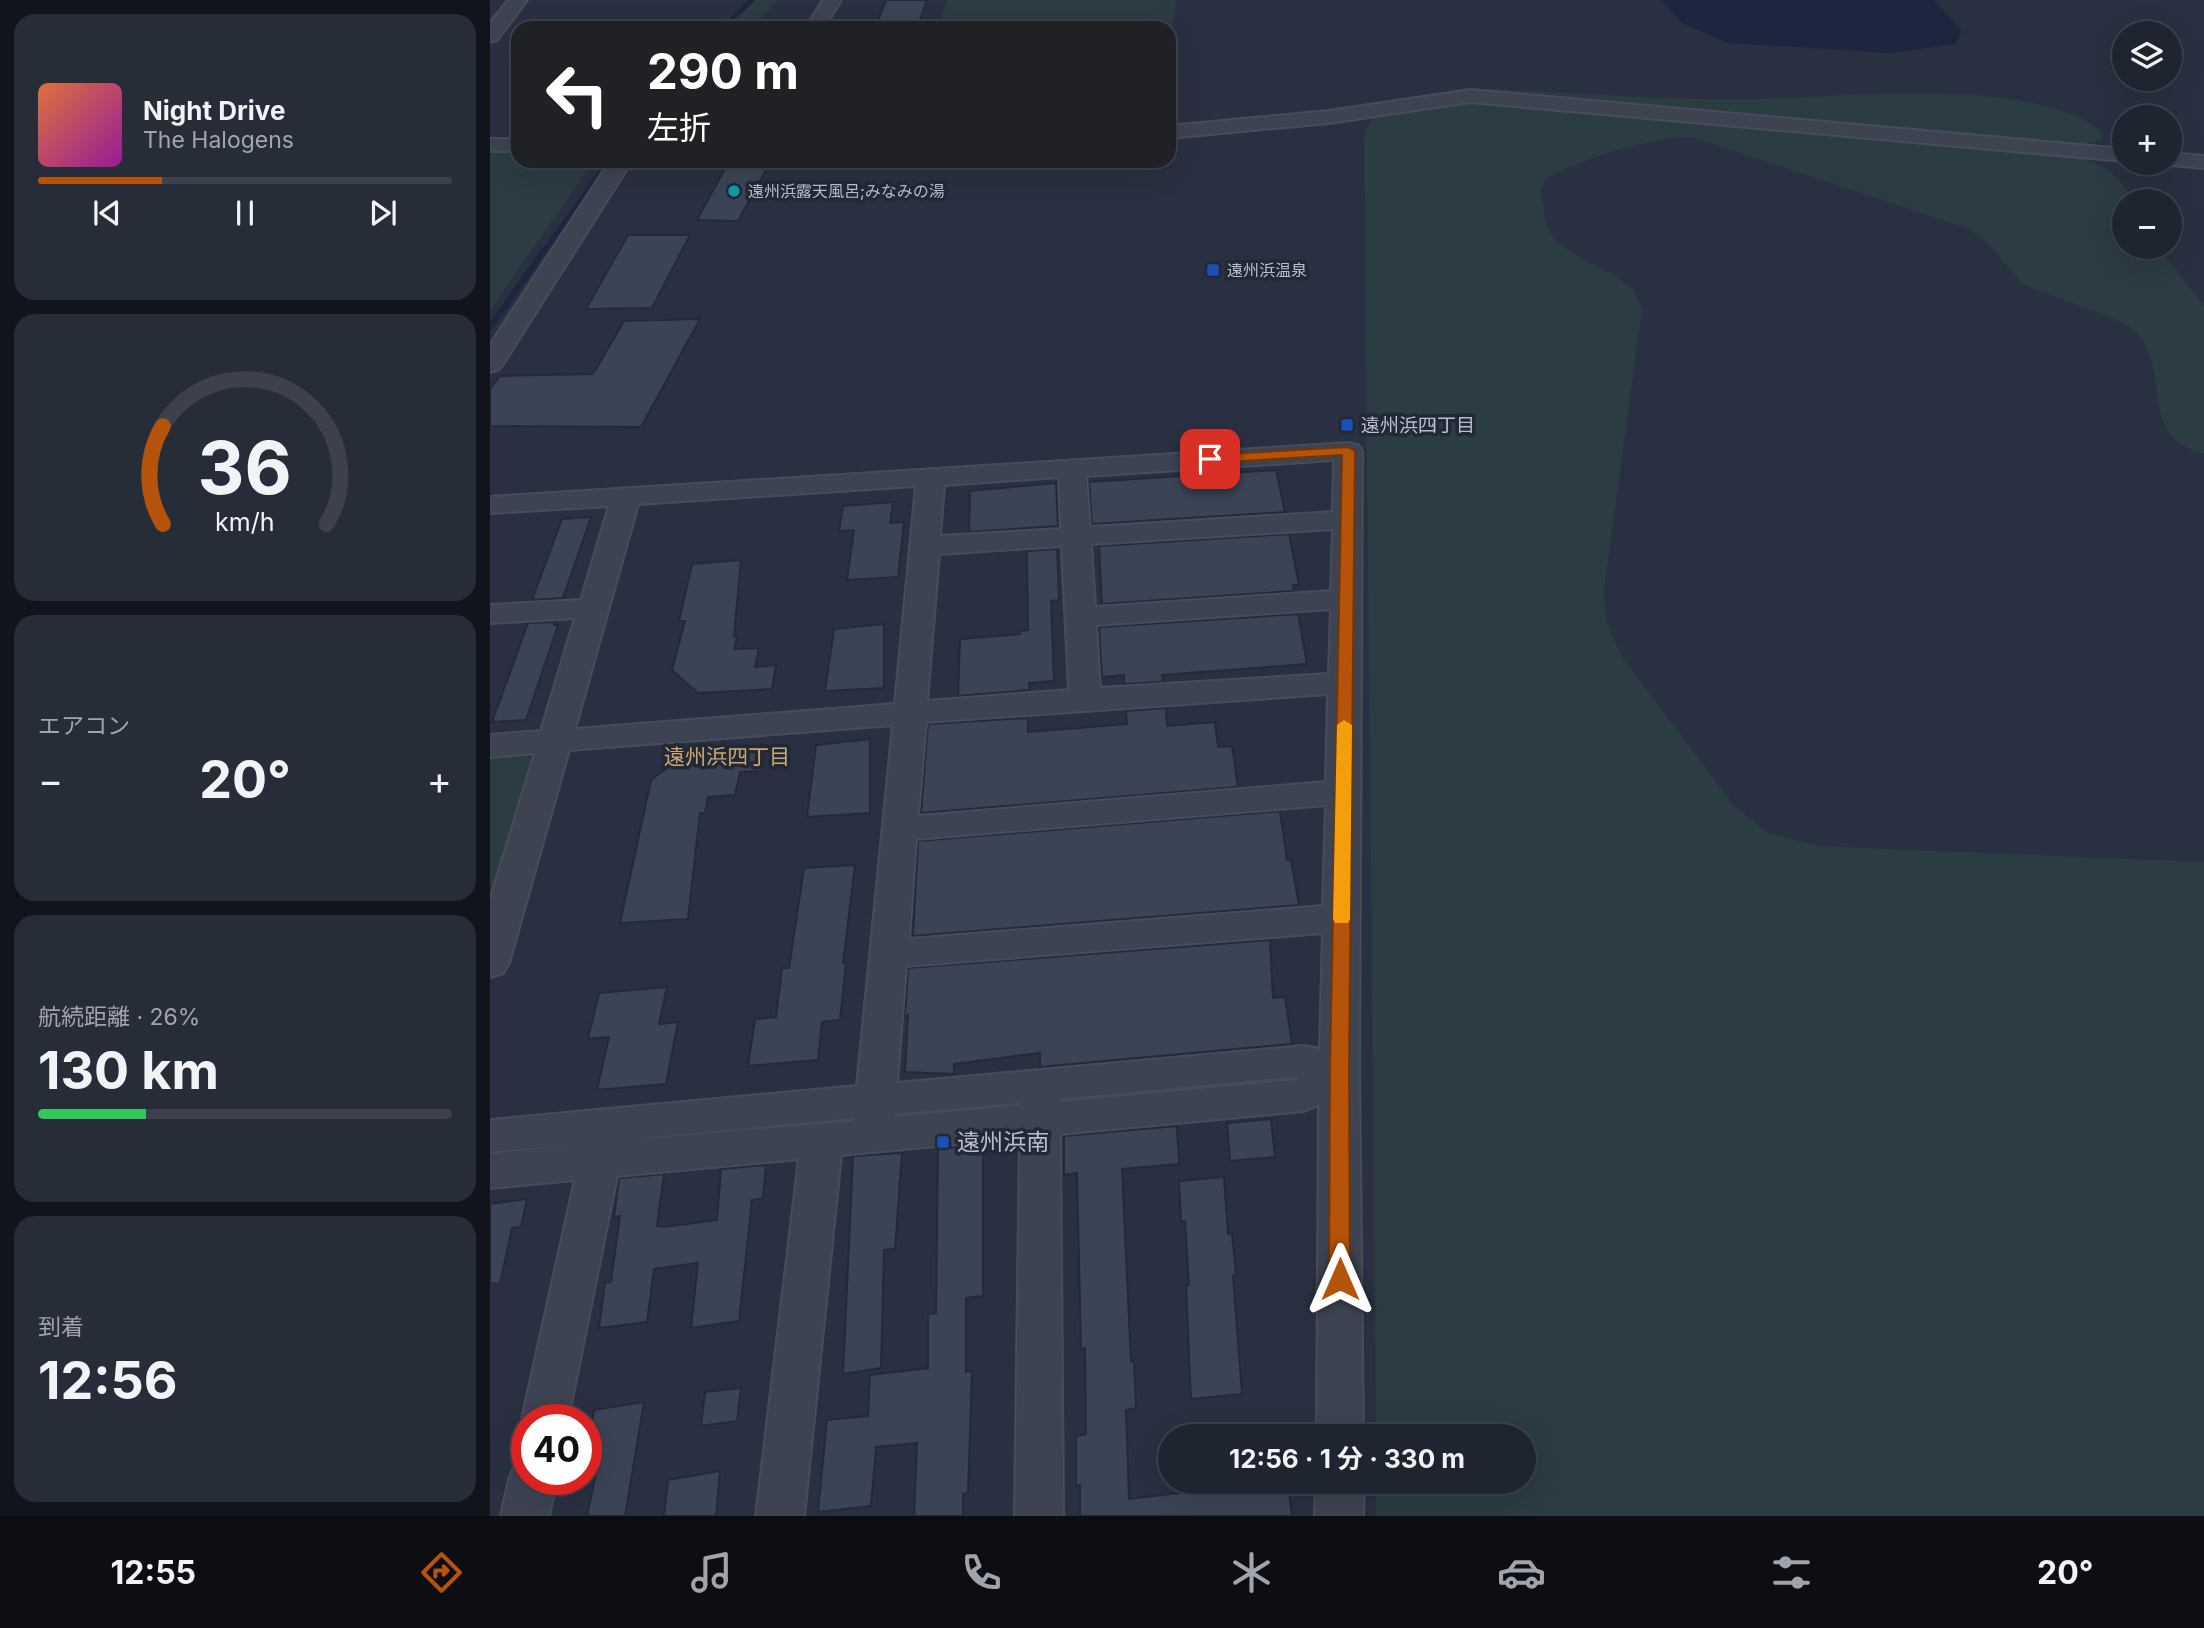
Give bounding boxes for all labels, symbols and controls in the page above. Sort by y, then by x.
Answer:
map controls [2112,21,2182,259]
button: layers [2112,21,2182,91]
text: 290 m [647,42,799,101]
icon: left [532,49,623,140]
text: Night Drive [143,95,285,126]
button: + [2112,105,2182,175]
text: 左折 [647,108,711,147]
text: The Halogens [143,126,294,154]
place label: 遠州浜露天風呂;みなみの湯 [748,181,945,201]
marker: 遠州浜露天風呂;みなみの湯 [726,183,742,199]
button: − [2112,189,2182,259]
icon: previous [88,194,126,232]
icon: pause [226,194,264,232]
icon: next [364,194,402,232]
place label: 遠州浜温泉 [1227,260,1307,280]
marker: 遠州浜温泉 [1205,262,1221,278]
place label: 遠州浜四丁目 [1361,414,1475,437]
marker: 遠州浜四丁目 [1339,417,1355,433]
text: 36 [198,423,292,512]
pin [1180,429,1240,489]
icon: arrive [1191,440,1229,478]
text: km/h [215,506,275,536]
text: エアコン [38,712,130,740]
district label: 遠州浜四丁目 [664,744,790,769]
text: 20° [199,748,291,811]
text: − [38,757,63,803]
text: + [427,757,452,803]
text: 航続距離 · 26% [38,1003,200,1031]
text: 130 km [38,1039,219,1102]
place label: 遠州浜南 [957,1128,1049,1156]
marker: 遠州浜南 [935,1134,951,1150]
position arrow [1303,1242,1377,1316]
text: 到着 [38,1313,84,1341]
text: 12:56 [38,1349,178,1412]
speed limit sign: 40 [511,1404,602,1495]
text: 12:56 · 1 分 · 330 m [1229,1443,1465,1474]
icon: directions [417,1548,466,1597]
icon: music [687,1548,736,1597]
icon: phone [957,1548,1006,1597]
icon: climate [1227,1548,1276,1597]
icon: car [1497,1548,1546,1597]
icon: filters [1767,1548,1816,1597]
text: 12:55 [111,1553,196,1592]
text: 20° [2037,1553,2093,1592]

